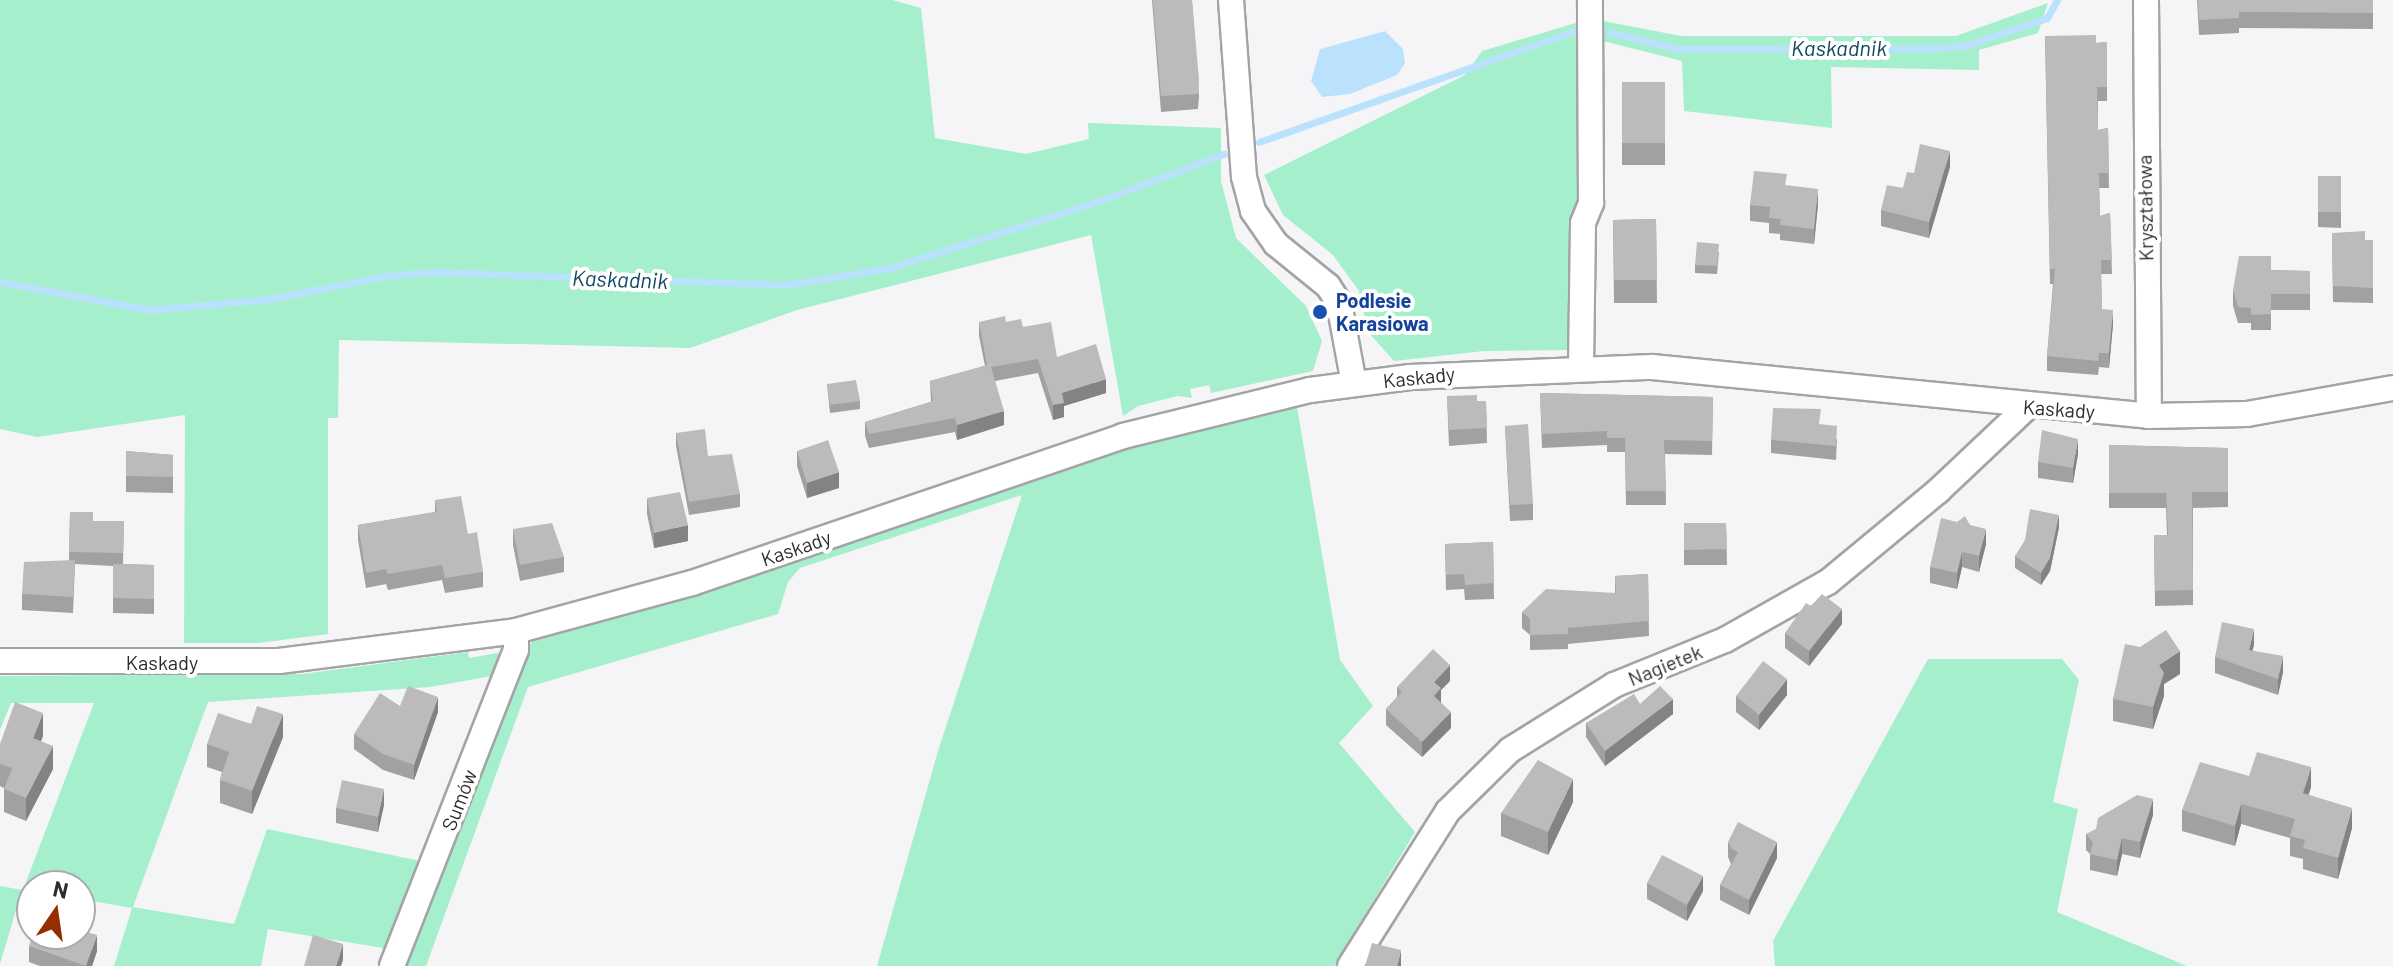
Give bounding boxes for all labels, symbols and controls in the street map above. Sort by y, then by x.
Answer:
water label: Kaskadnik [1791,35,1887,61]
street label: Kryształowa [2132,155,2158,261]
water label: Kaskadnik [572,264,668,294]
place label: Podlesie Karasiowa [1336,288,1429,335]
marker: Podlesie Karasiowa [1311,303,1329,321]
street label: Kaskady [1382,361,1456,393]
street label: Kaskady [2022,395,2096,423]
street label: Kaskady [758,525,834,571]
street label: Nagietek [1624,639,1706,691]
street label: Kaskady [126,650,198,674]
street label: Sumów [436,766,482,834]
north arrow [16,870,96,950]
text: N [51,874,71,903]

